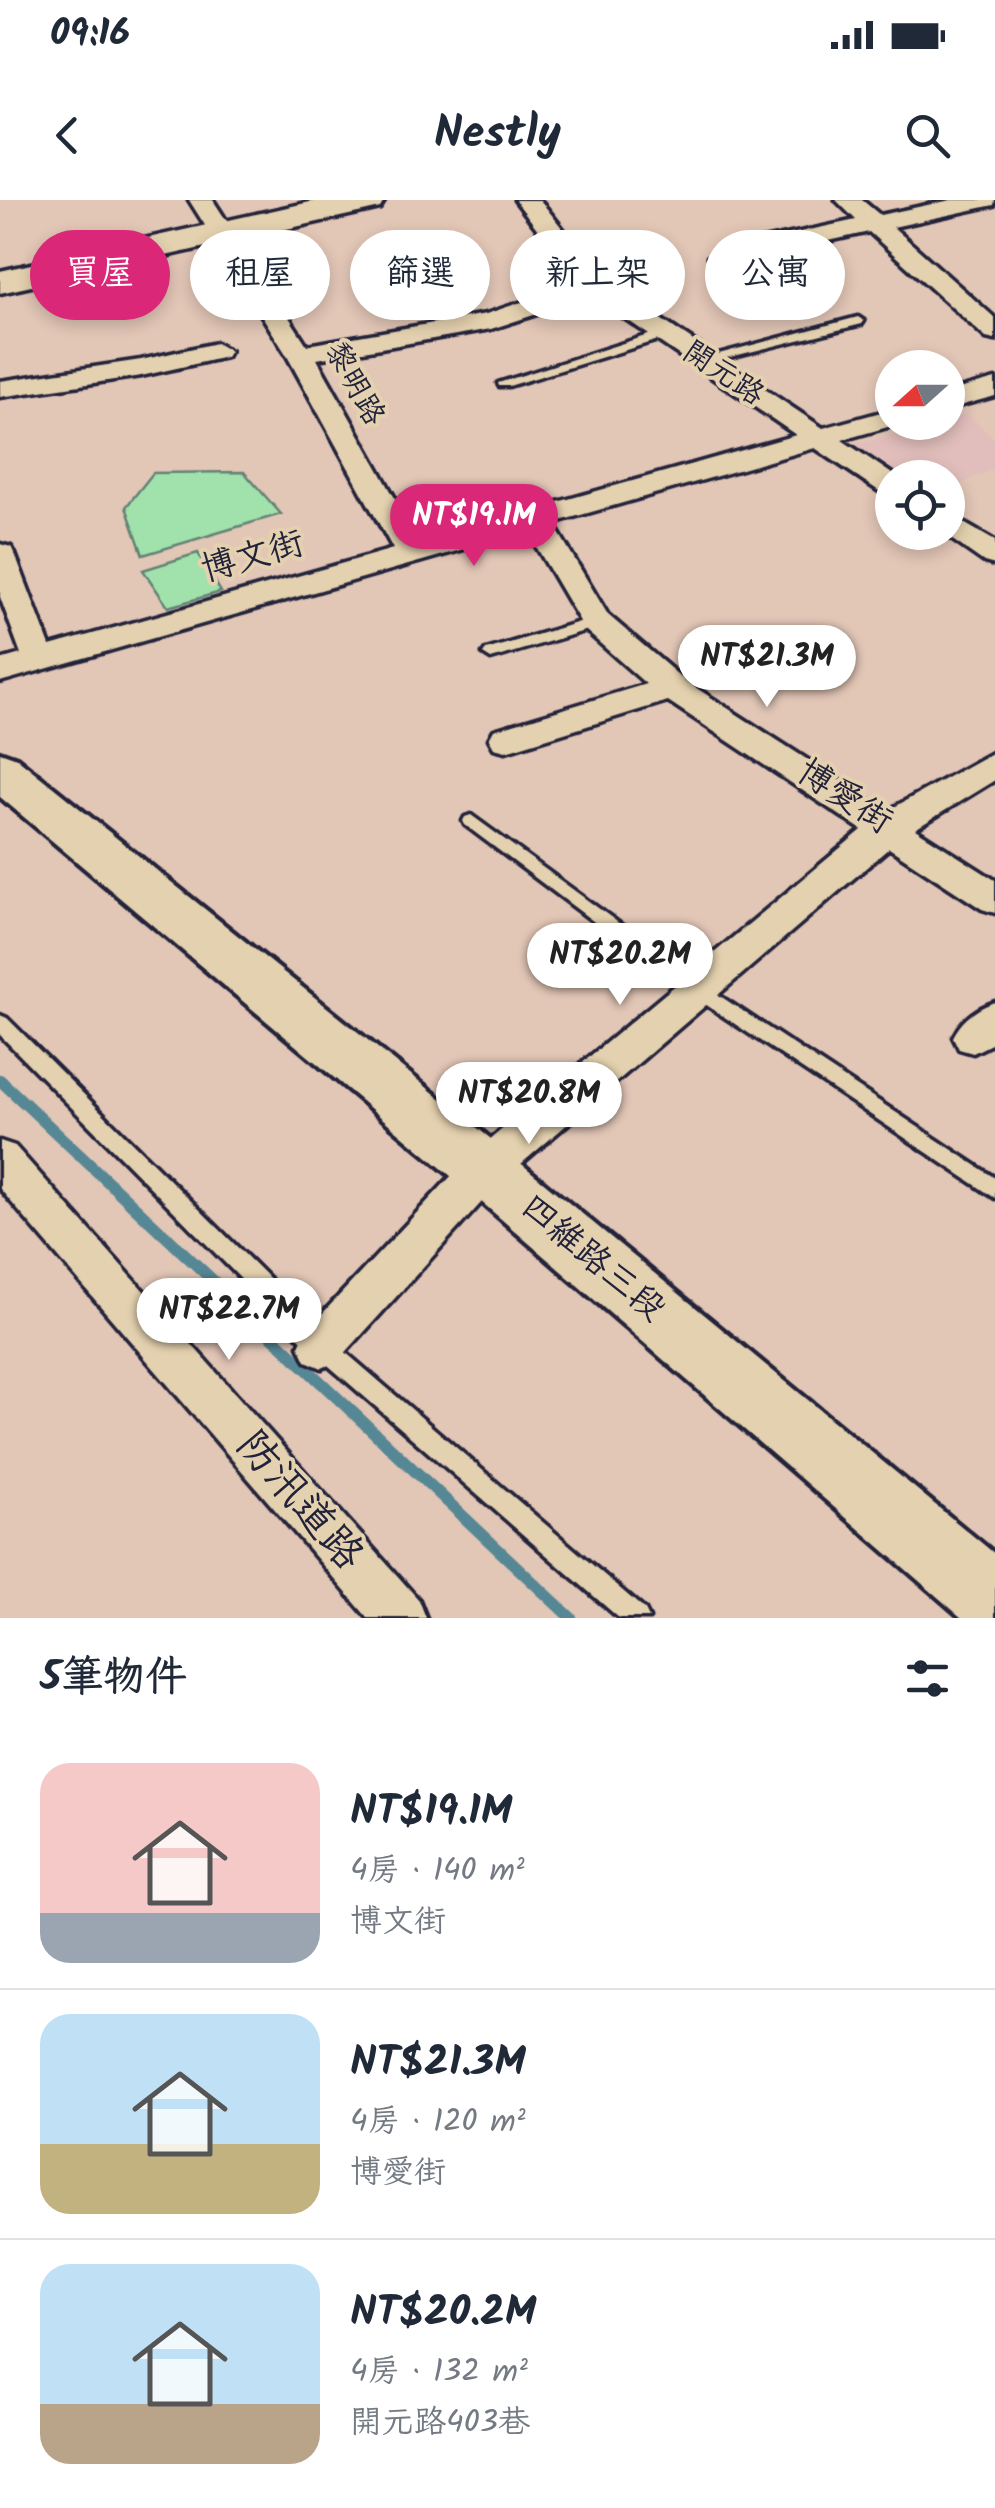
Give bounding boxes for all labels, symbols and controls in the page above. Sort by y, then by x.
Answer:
text: 09:16 [50,5,130,65]
text: Nestly [434,99,561,171]
icon: back [40,108,95,163]
icon: search [900,108,955,163]
chip: 買屋 [30,230,170,320]
chip: 租屋 [190,230,330,320]
chip: 篩選 [350,230,490,320]
chip: 新上架 [510,230,685,320]
chip: 公寓 [705,230,845,320]
street label: 開元路 [672,329,774,419]
street label: 黎明路 [311,333,397,435]
north arrow [875,350,965,440]
map controls [875,350,965,550]
button: locate [875,460,965,550]
pin: NT$19.1M [371,484,577,569]
text: NT$19.1M [412,491,536,542]
street label: 博文街 [195,517,311,599]
pin: NT$21.3M [664,625,870,710]
text: NT$21.3M [700,632,834,683]
street label: 博愛街 [785,746,903,850]
pin: NT$20.2M [517,923,723,1008]
text: NT$20.2M [549,930,691,981]
pin: NT$20.8M [426,1062,632,1147]
text: NT$20.8M [458,1069,600,1120]
street label: 四維路三段 [507,1181,677,1337]
pin: NT$22.7M [126,1278,332,1363]
text: NT$22.7M [159,1285,299,1336]
street label: 防汛道路 [219,1416,379,1586]
text: 5筆物件 [40,1645,187,1712]
icon: filters [900,1651,955,1706]
text: NT$19.1M [350,1779,513,1846]
icon: home [120,1803,240,1923]
text: 4房 · 140 m² [350,1846,525,1897]
text: 博文街 [350,1897,446,1948]
text: NT$21.3M [350,2030,526,2097]
icon: home [120,2054,240,2174]
text: 4房 · 120 m² [350,2097,526,2148]
text: 博愛街 [350,2148,446,2199]
text: NT$20.2M [350,2280,536,2347]
icon: home [120,2304,240,2424]
text: 4房 · 132 m² [350,2347,528,2398]
text: 開元路403巷 [350,2398,530,2449]

